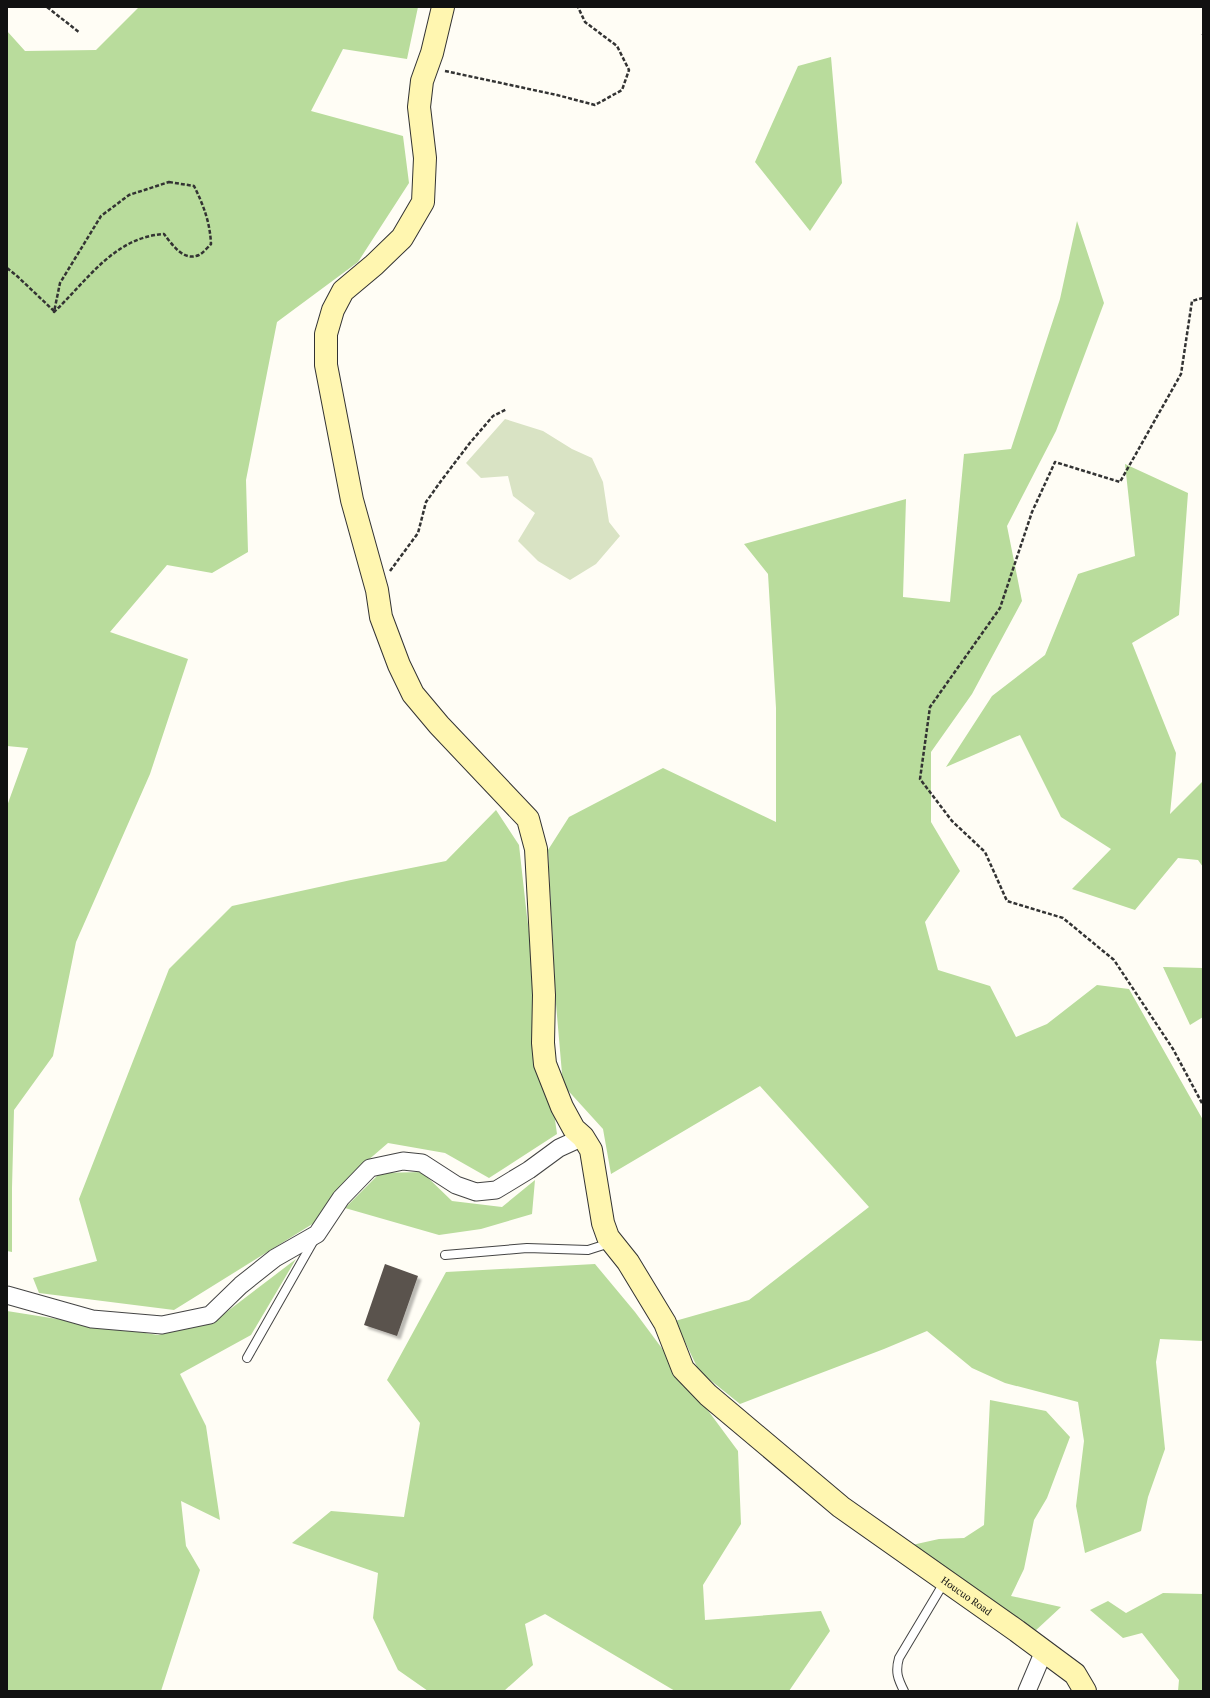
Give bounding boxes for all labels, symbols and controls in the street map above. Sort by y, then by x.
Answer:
street label: Houcuo Road [938,1574,995,1619]

